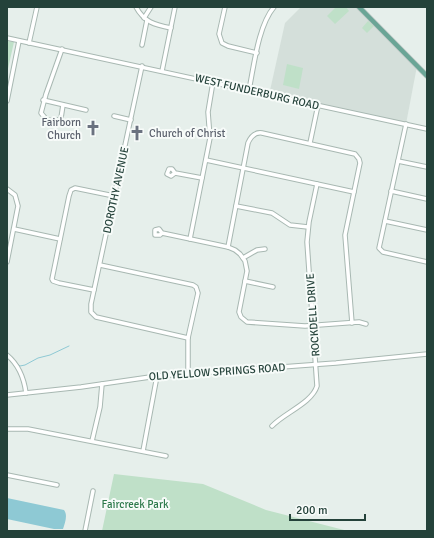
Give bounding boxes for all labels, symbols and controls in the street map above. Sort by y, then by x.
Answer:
street label: WEST FUNDERBURG ROAD [194,71,320,113]
place label: Fairborn Church [41,116,81,142]
church icon: Fairborn Church [84,119,102,137]
church icon: Church of Christ [128,124,146,142]
place label: Church of Christ [149,127,225,140]
street label: DOROTHY AVENUE [100,145,132,235]
street label: ROCKDELL DRIVE [304,273,322,357]
street label: OLD YELLOW SPRINGS ROAD [148,361,286,383]
scale bar [290,496,365,522]
park label: Faircreek Park [102,498,169,511]
text: 200 m [296,503,328,518]

